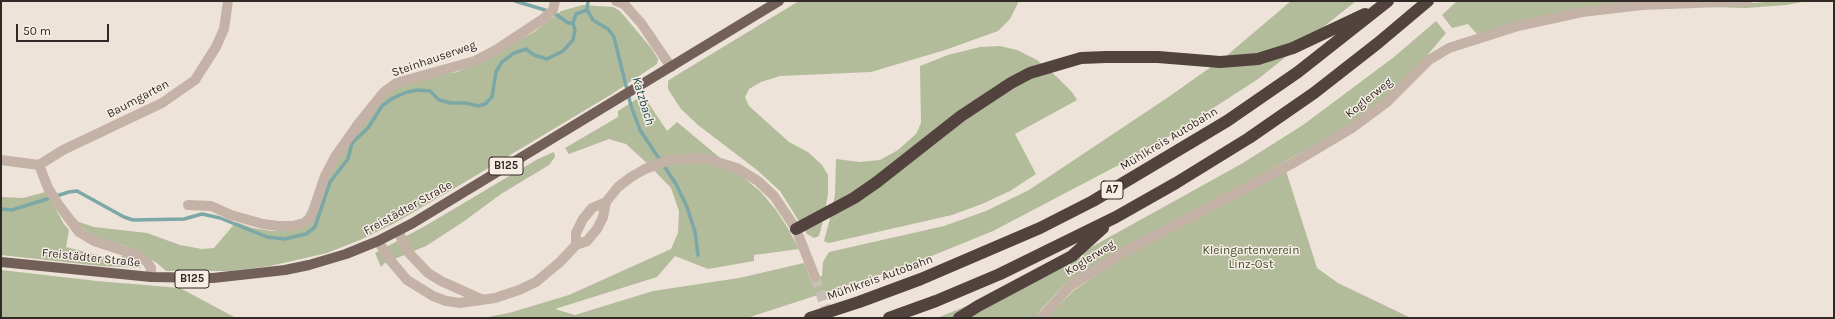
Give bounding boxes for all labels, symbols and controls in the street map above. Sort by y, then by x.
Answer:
scale bar [18,16,111,42]
text: 50 m [23,24,51,38]
street label: Steinhauserweg [390,38,478,80]
water label: Katzbach [628,75,658,127]
street label: Koglerweg [1343,75,1395,121]
street label: Baumgarten [105,77,171,121]
street label: Mühlkreis Autobahn [1118,104,1220,174]
road number: B125 [489,157,523,175]
street label: Freistädter Straße [361,178,455,238]
road number: A7 [1101,181,1123,199]
street label: Koglerweg [1062,237,1118,279]
park label: Kleingartenverein Linz-Ost [1203,244,1299,272]
street label: Freistädter Straße [41,246,141,270]
street label: Mühlkreis Autobahn [825,252,935,304]
road number: B125 [175,270,209,288]

